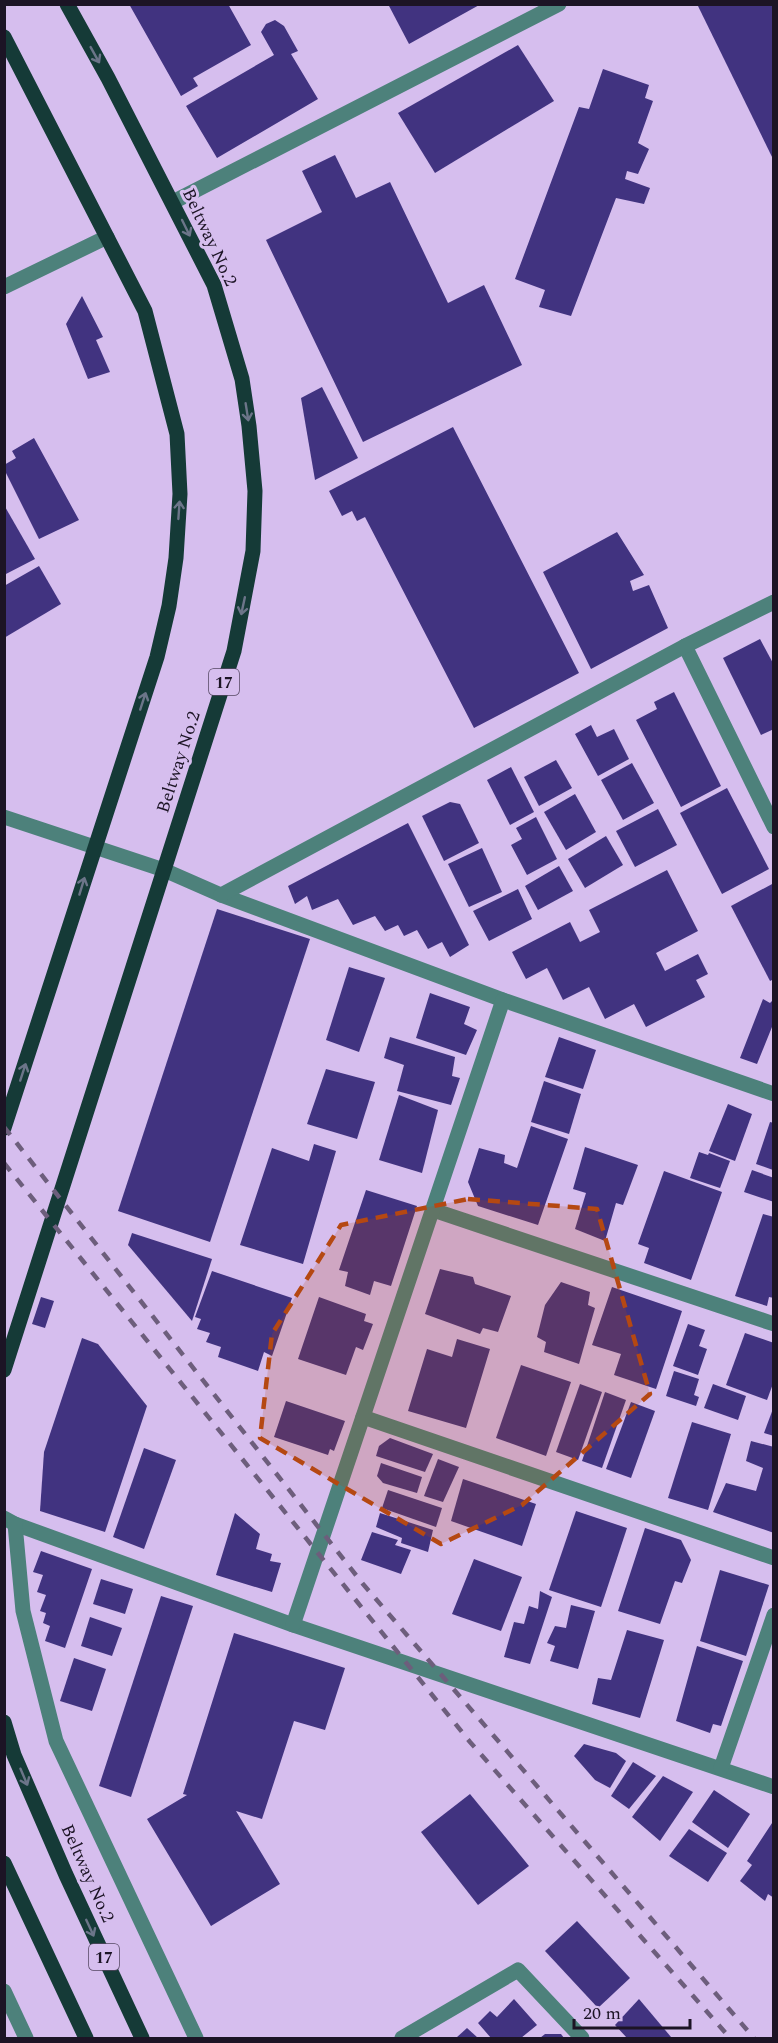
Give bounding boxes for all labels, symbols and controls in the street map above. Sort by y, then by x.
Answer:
one-way arrow [90,47,102,64]
street label: Beltway No.2 [175,184,244,291]
one-way arrow [180,219,192,237]
one-way arrow [242,402,253,422]
one-way arrow [174,501,185,521]
one-way arrow [237,596,248,615]
road number: 17 [209,669,239,695]
one-way arrow [138,692,149,711]
street label: Beltway No.2 [149,708,208,816]
one-way arrow [77,877,88,896]
one-way arrow [18,1063,29,1082]
one-way arrow [19,1767,30,1785]
street label: Beltway No.2 [54,1820,121,1927]
one-way arrow [85,1918,97,1936]
road number: 17 [89,1944,119,1970]
scale bar [574,1992,690,2030]
text: 20 m [583,2000,621,2027]

